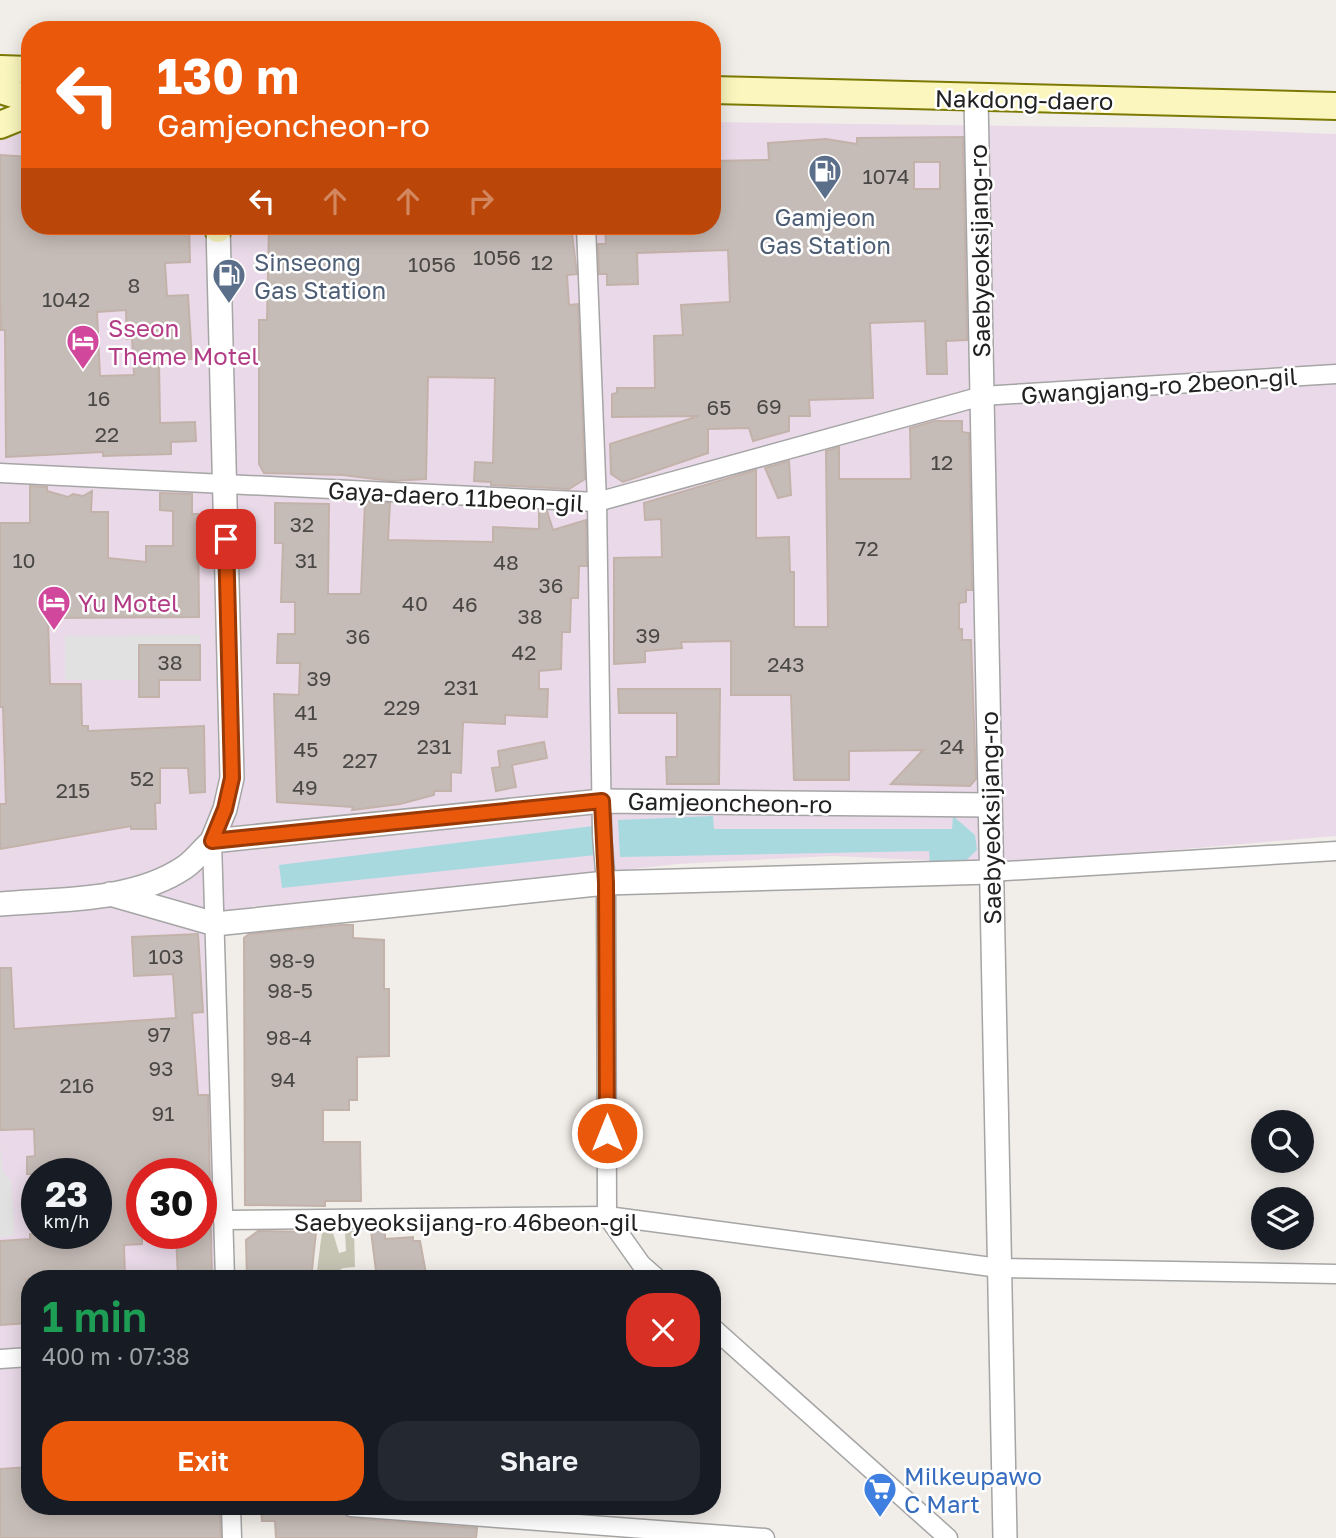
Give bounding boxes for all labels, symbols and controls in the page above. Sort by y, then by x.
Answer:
text: 130 m [157,46,299,105]
icon: left [42,49,133,140]
street label: Nakdong-daero [935,83,1113,115]
text: Gamjeoncheon-ro [157,106,430,144]
street label: Saebyeoksijang-ro [963,144,995,358]
fuel station icon: Gamjeon Gas Station [806,152,844,201]
house number: 1074 [862,163,910,189]
icon: left [243,182,281,220]
icon: ahead [316,182,354,220]
icon: ahead [389,182,427,220]
icon: right [462,182,500,220]
place label: Gamjeon Gas Station [759,202,891,259]
house number: 1056 [473,244,521,270]
place label: Sinseong Gas Station [254,247,386,304]
house number: 12 [531,249,553,275]
house number: 1056 [408,251,456,277]
fuel station icon: Sinseong Gas Station [210,256,248,305]
house number: 8 [128,272,140,298]
house number: 1042 [42,286,90,312]
place label: Sseon Theme Motel [108,313,259,370]
hotel icon: Sseon Theme Motel [64,322,102,371]
street label: Gwangjang-ro 2beon-gil [1020,361,1298,409]
house number: 16 [88,385,110,411]
house number: 69 [756,393,782,419]
house number: 65 [707,394,731,420]
house number: 22 [95,421,119,447]
house number: 12 [931,449,953,475]
street label: Gaya-daero 11beon-gil [327,475,585,517]
pin [196,509,256,569]
house number: 32 [290,511,314,537]
icon: arrive [207,520,245,558]
house number: 72 [855,535,879,561]
house number: 10 [12,547,36,573]
house number: 31 [295,547,317,573]
house number: 48 [493,549,519,575]
house number: 36 [539,572,564,598]
hotel icon: Yu Motel [35,583,73,632]
place label: Yu Motel [78,588,179,617]
house number: 40 [402,590,428,616]
house number: 46 [452,591,478,617]
house number: 38 [517,603,543,629]
house number: 39 [636,622,661,648]
house number: 36 [346,623,371,649]
house number: 42 [512,639,537,665]
house number: 38 [157,649,183,675]
house number: 243 [767,651,805,677]
house number: 39 [307,665,332,691]
house number: 231 [444,674,478,700]
house number: 229 [383,694,421,720]
house number: 41 [295,699,318,725]
street label: Saebyeoksijang-ro [974,711,1006,925]
house number: 231 [417,733,451,759]
house number: 24 [940,733,965,759]
house number: 45 [294,736,319,762]
house number: 227 [342,747,378,773]
house number: 52 [130,765,154,791]
house number: 49 [292,774,318,800]
house number: 215 [56,777,90,803]
street label: Gamjeoncheon-ro [627,786,833,818]
house number: 103 [148,943,184,969]
house number: 98-9 [269,947,315,973]
house number: 98-5 [267,977,313,1003]
house number: 97 [147,1021,171,1047]
house number: 98-4 [266,1024,312,1050]
house number: 93 [149,1055,174,1081]
house number: 94 [270,1066,296,1092]
house number: 216 [59,1072,95,1098]
position arrow [570,1096,644,1170]
house number: 91 [152,1100,174,1126]
map controls [1251,1110,1314,1250]
button: search [1251,1110,1314,1173]
speed limit sign: 30 [126,1158,217,1249]
text: 23 [45,1173,88,1215]
button: layers [1251,1187,1314,1250]
street label: Saebyeoksijang-ro 46beon-gil [294,1207,638,1236]
text: km/h [44,1210,89,1232]
text: 1 min [42,1291,147,1341]
button: close [626,1293,700,1367]
text: 400 m · 07:38 [42,1342,190,1370]
button: Exit [42,1421,364,1501]
button: Share [378,1421,700,1501]
place label: Milkeupawo C Mart [904,1461,1042,1518]
supermarket icon: Milkeupawo C Mart [861,1470,899,1519]

